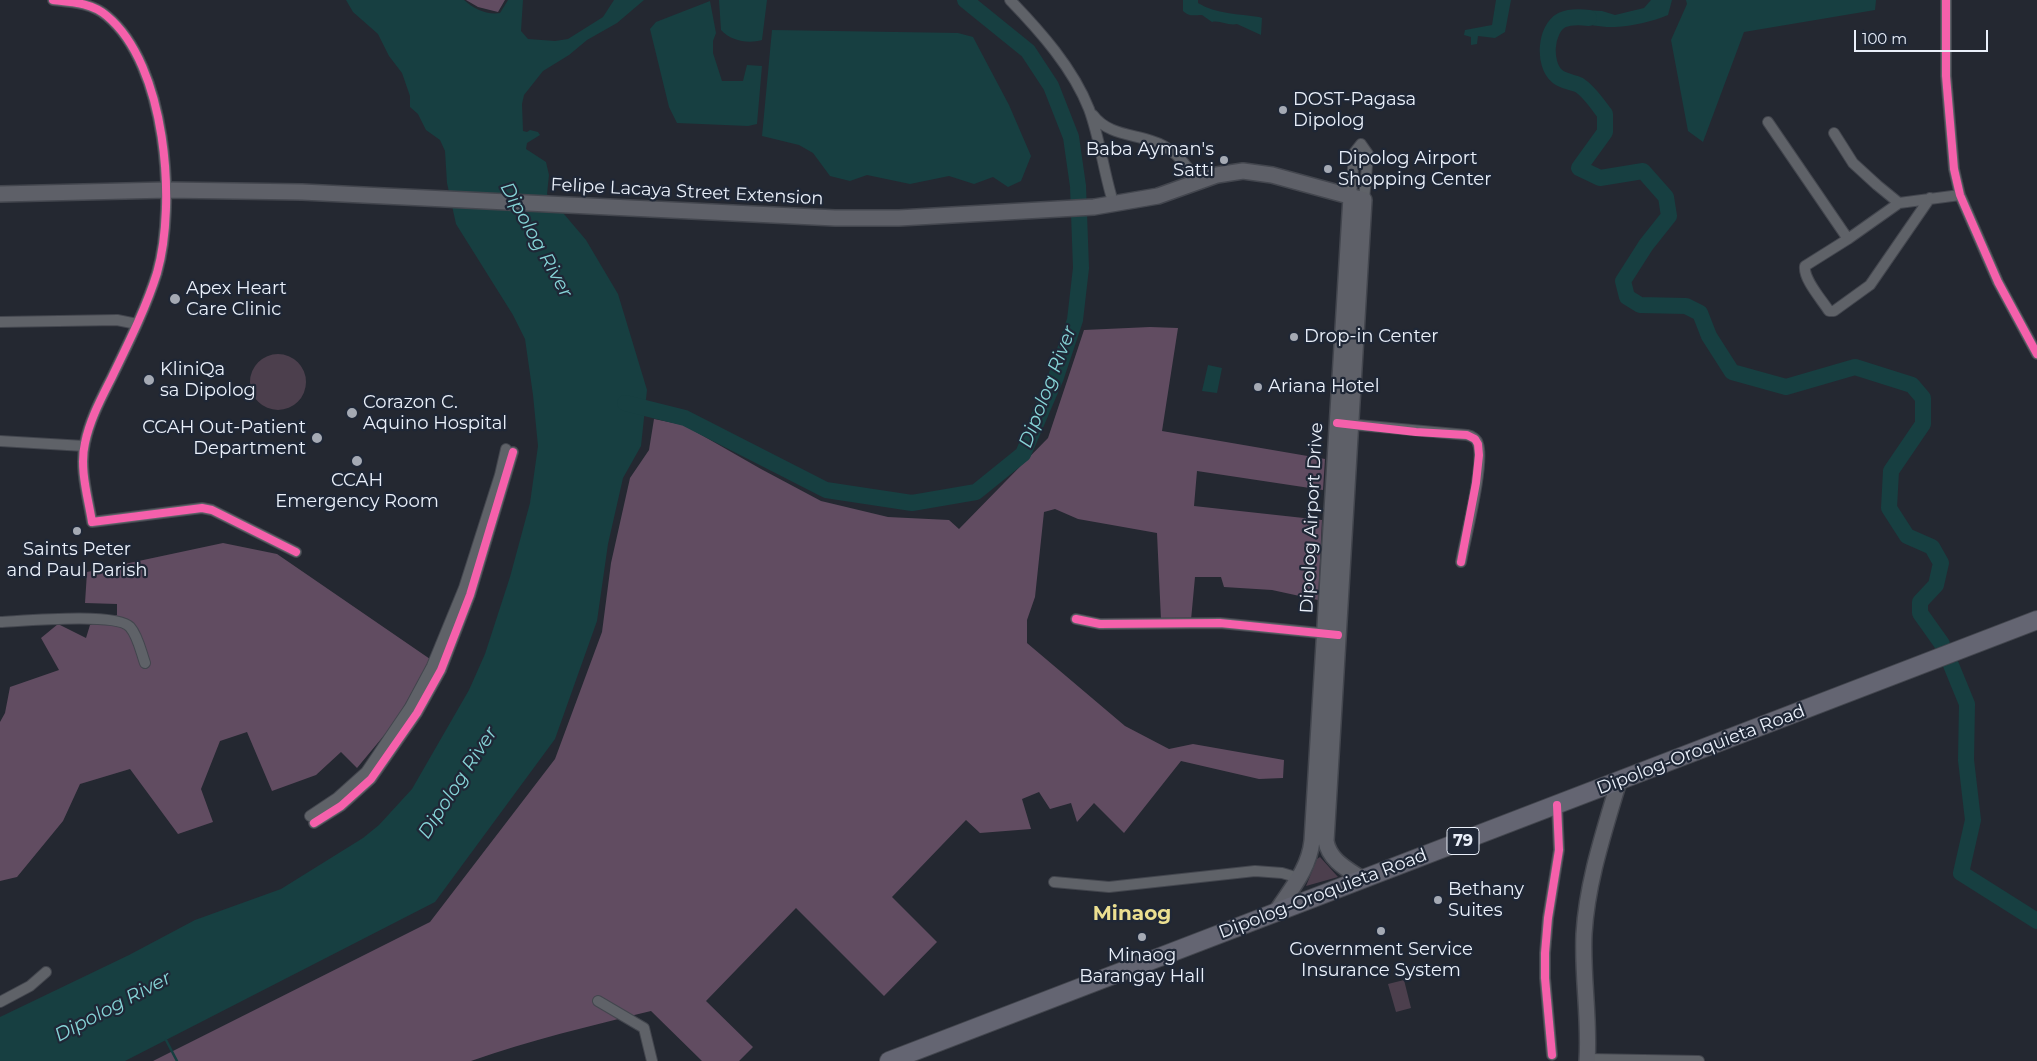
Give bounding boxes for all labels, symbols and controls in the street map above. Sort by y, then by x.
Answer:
scale bar [1857,20,1991,52]
text: 100 m [1862,29,1907,48]
place label: DOST-Pagasa Dipolog [1293,89,1416,132]
marker: DOST-Pagasa Dipolog [1277,104,1289,116]
place label: Baba Ayman's Satti [1086,139,1214,182]
place label: Dipolog Airport Shopping Center [1338,148,1491,190]
marker: Baba Ayman's Satti [1218,154,1230,166]
marker: Dipolog Airport Shopping Center [1322,163,1334,175]
street label: Felipe Lacaya Street Extension [550,174,824,210]
water label: Dipolog River [495,178,577,302]
place label: Apex Heart Care Clinic [186,278,287,320]
marker: Apex Heart Care Clinic [168,292,182,306]
water label: Dipolog River [1014,323,1082,451]
place label: Drop-in Center [1304,326,1439,348]
marker: Drop-in Center [1288,331,1300,343]
place label: KliniQa sa Dipolog [160,359,256,402]
marker: KliniQa sa Dipolog [142,373,156,387]
place label: Ariana Hotel [1268,376,1380,398]
marker: Ariana Hotel [1252,381,1264,393]
place label: Corazon C. Aquino Hospital [363,392,507,434]
marker: Corazon C. Aquino Hospital [345,406,359,420]
place label: CCAH Out-Patient Department [142,417,306,459]
street label: Dipolog Airport Drive [1296,422,1328,614]
marker: CCAH Out-Patient Department [310,431,324,445]
marker: CCAH Emergency Room [350,454,364,468]
place label: CCAH Emergency Room [275,470,439,512]
marker: Saints Peter and Paul Parish [71,525,83,537]
place label: Saints Peter and Paul Parish [7,539,147,582]
street label: Dipolog-Oroquieta Road [1594,700,1808,800]
water label: Dipolog River [413,723,503,843]
road number: 79 [1447,828,1479,854]
street label: Dipolog-Oroquieta Road [1216,844,1430,944]
place label: Bethany Suites [1448,879,1524,922]
marker: Bethany Suites [1432,894,1444,906]
district label: Minaog [1093,902,1171,926]
marker: Government Service Insurance System [1375,925,1387,937]
marker: Minaog Barangay Hall [1136,931,1148,943]
place label: Government Service Insurance System [1289,939,1473,982]
place label: Minaog Barangay Hall [1079,945,1205,988]
water label: Dipolog River [51,967,175,1047]

